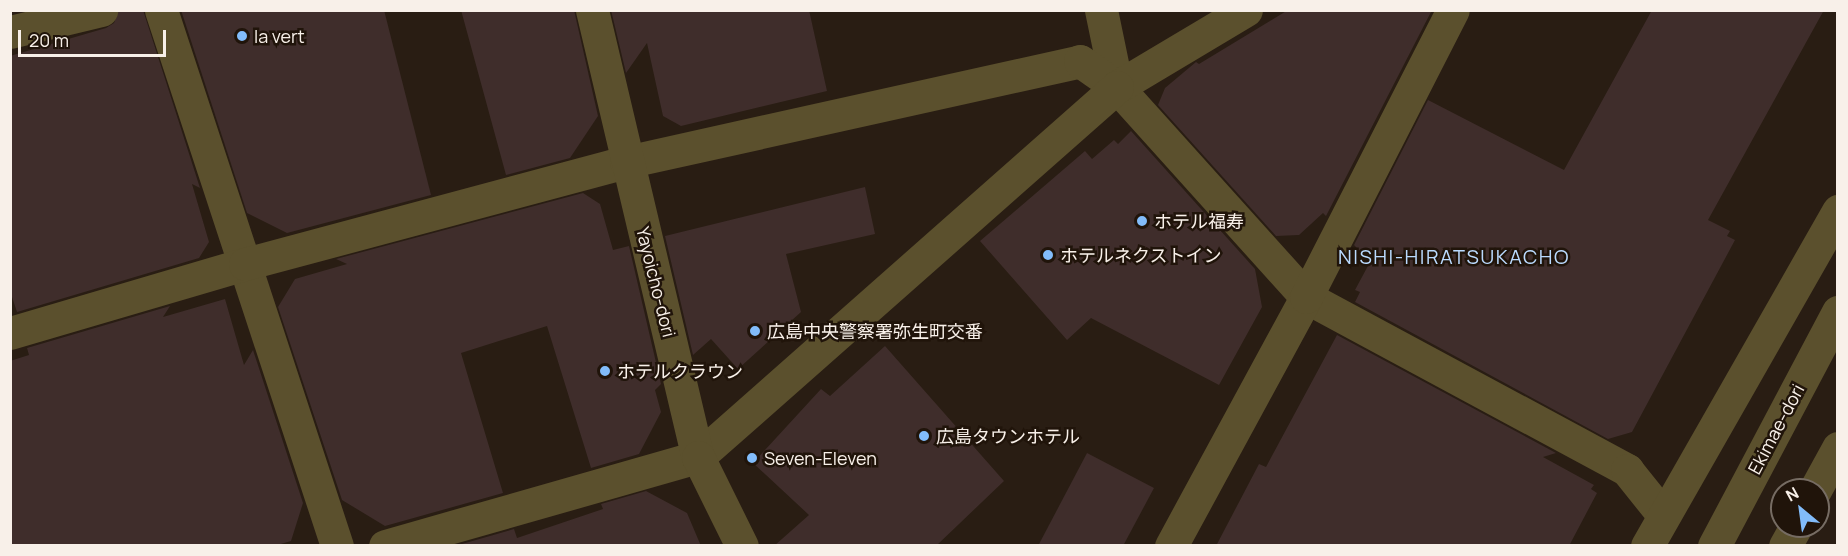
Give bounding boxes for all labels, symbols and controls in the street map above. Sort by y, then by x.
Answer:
scale bar [21,18,170,56]
place label: la vert [254,25,305,47]
text: 20 m [29,28,69,52]
marker: la vert [235,29,249,43]
place label: ホテル福寿 [1154,210,1244,232]
marker: ホテル福寿 [1135,214,1149,228]
street label: Yayoicho-dori [632,225,680,339]
place label: ホテルネクストイン [1060,244,1222,266]
district label: NISHI-HIRATSUKACHO [1338,244,1570,268]
marker: ホテルネクストイン [1041,248,1055,262]
place label: 広島中央警察署弥生町交番 [767,320,983,342]
marker: 広島中央警察署弥生町交番 [748,324,762,338]
place label: ホテルクラウン [617,360,743,382]
marker: ホテルクラウン [598,364,612,378]
street label: Ekimae-dori [1743,380,1809,478]
place label: 広島タウンホテル [936,425,1080,447]
marker: 広島タウンホテル [917,429,931,443]
place label: Seven-Eleven [764,447,877,469]
marker: Seven-Eleven [745,451,759,465]
north arrow [1770,478,1830,538]
text: N [1782,482,1803,506]

